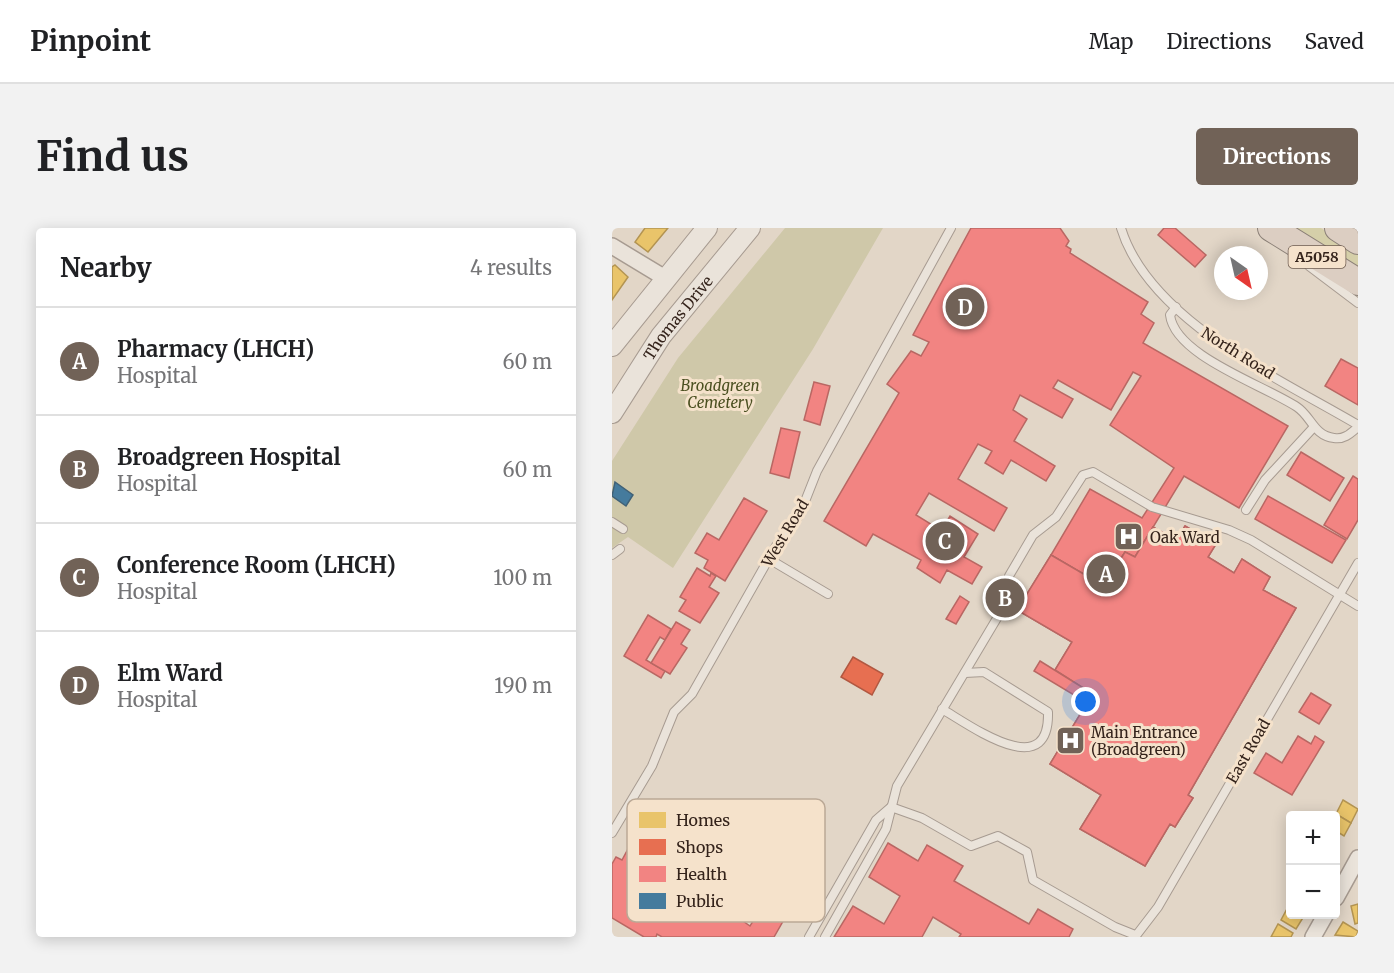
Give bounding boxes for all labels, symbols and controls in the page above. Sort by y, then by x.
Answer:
text: Pinpoint [30,23,151,59]
text: Map [1089,28,1133,55]
text: Directions [1166,28,1271,55]
text: Saved [1304,28,1364,55]
button: Directions [1196,128,1358,185]
text: Find us [36,130,189,182]
north arrow [1214,246,1268,300]
road number: A5058 [1288,246,1346,268]
text: Nearby [60,251,152,284]
text: 4 results [470,255,552,280]
street label: Thomas Drive [639,271,717,363]
pin: D [946,284,984,329]
street label: North Road [1198,323,1278,383]
text: Pharmacy (LHCH) [117,335,314,363]
text: A [72,349,87,374]
text: 60 m [502,349,552,374]
text: Hospital [117,363,197,388]
park label: Broadgreen Cemetery [680,376,760,412]
text: Broadgreen Hospital [117,443,341,471]
text: B [73,457,86,482]
text: 60 m [502,457,552,482]
text: Hospital [117,471,197,496]
street label: West Road [757,496,813,571]
pin: C [926,518,964,564]
hospital icon: Oak Ward [1113,521,1145,553]
place label: Oak Ward [1150,528,1220,547]
text: Conference Room (LHCH) [117,551,396,579]
pin: A [1086,552,1126,596]
text: C [73,565,86,590]
text: 100 m [493,565,552,590]
pin: B [986,576,1024,620]
text: Hospital [117,579,197,604]
text: Elm Ward [117,659,223,687]
text: D [72,673,87,698]
text: 190 m [494,673,552,698]
text: Hospital [117,687,197,712]
your location [1071,687,1100,716]
street label: East Road [1222,715,1274,787]
place label: Main Entrance (Broadgreen) [1091,723,1197,759]
hospital icon: Main Entrance (Broadgreen) [1054,725,1086,757]
legend [627,799,825,922]
text: Homes [676,810,730,830]
map controls [1286,811,1340,919]
button: + [1286,811,1340,865]
text: Shops [676,837,723,857]
text: Health [676,864,727,884]
button: − [1286,865,1340,919]
text: Public [676,891,724,911]

